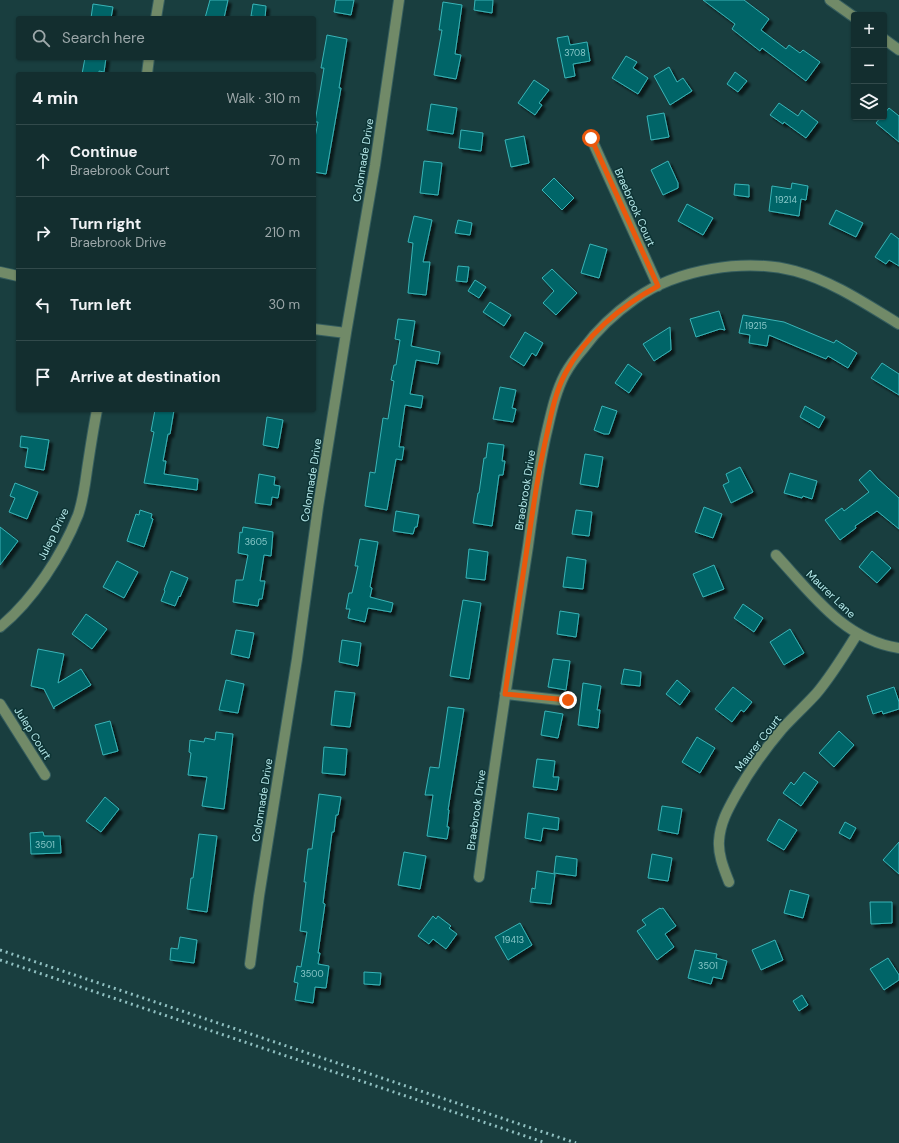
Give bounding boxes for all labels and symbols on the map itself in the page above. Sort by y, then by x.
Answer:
house number: 3708 [564,47,586,59]
street label: Colonnade Drive [350,117,376,203]
route start [582,129,600,147]
street label: Braebrook Court [611,166,659,248]
house number: 19214 [775,194,797,206]
house number: 19215 [745,320,767,332]
street label: Colonnade Drive [298,437,324,523]
street label: Braebrook Drive [512,449,538,531]
street label: Julep Drive [34,506,72,562]
house number: 3605 [245,536,267,548]
street label: Maurer Lane [803,567,859,621]
route end [559,691,577,709]
street label: Julep Court [11,704,55,762]
street label: Maurer Court [732,712,784,774]
street label: Colonnade Drive [249,757,275,843]
street label: Braebrook Drive [463,769,489,851]
house number: 3501 [35,839,55,851]
house number: 19413 [502,934,524,946]
house number: 3501 [698,960,718,972]
house number: 3500 [300,968,324,980]

